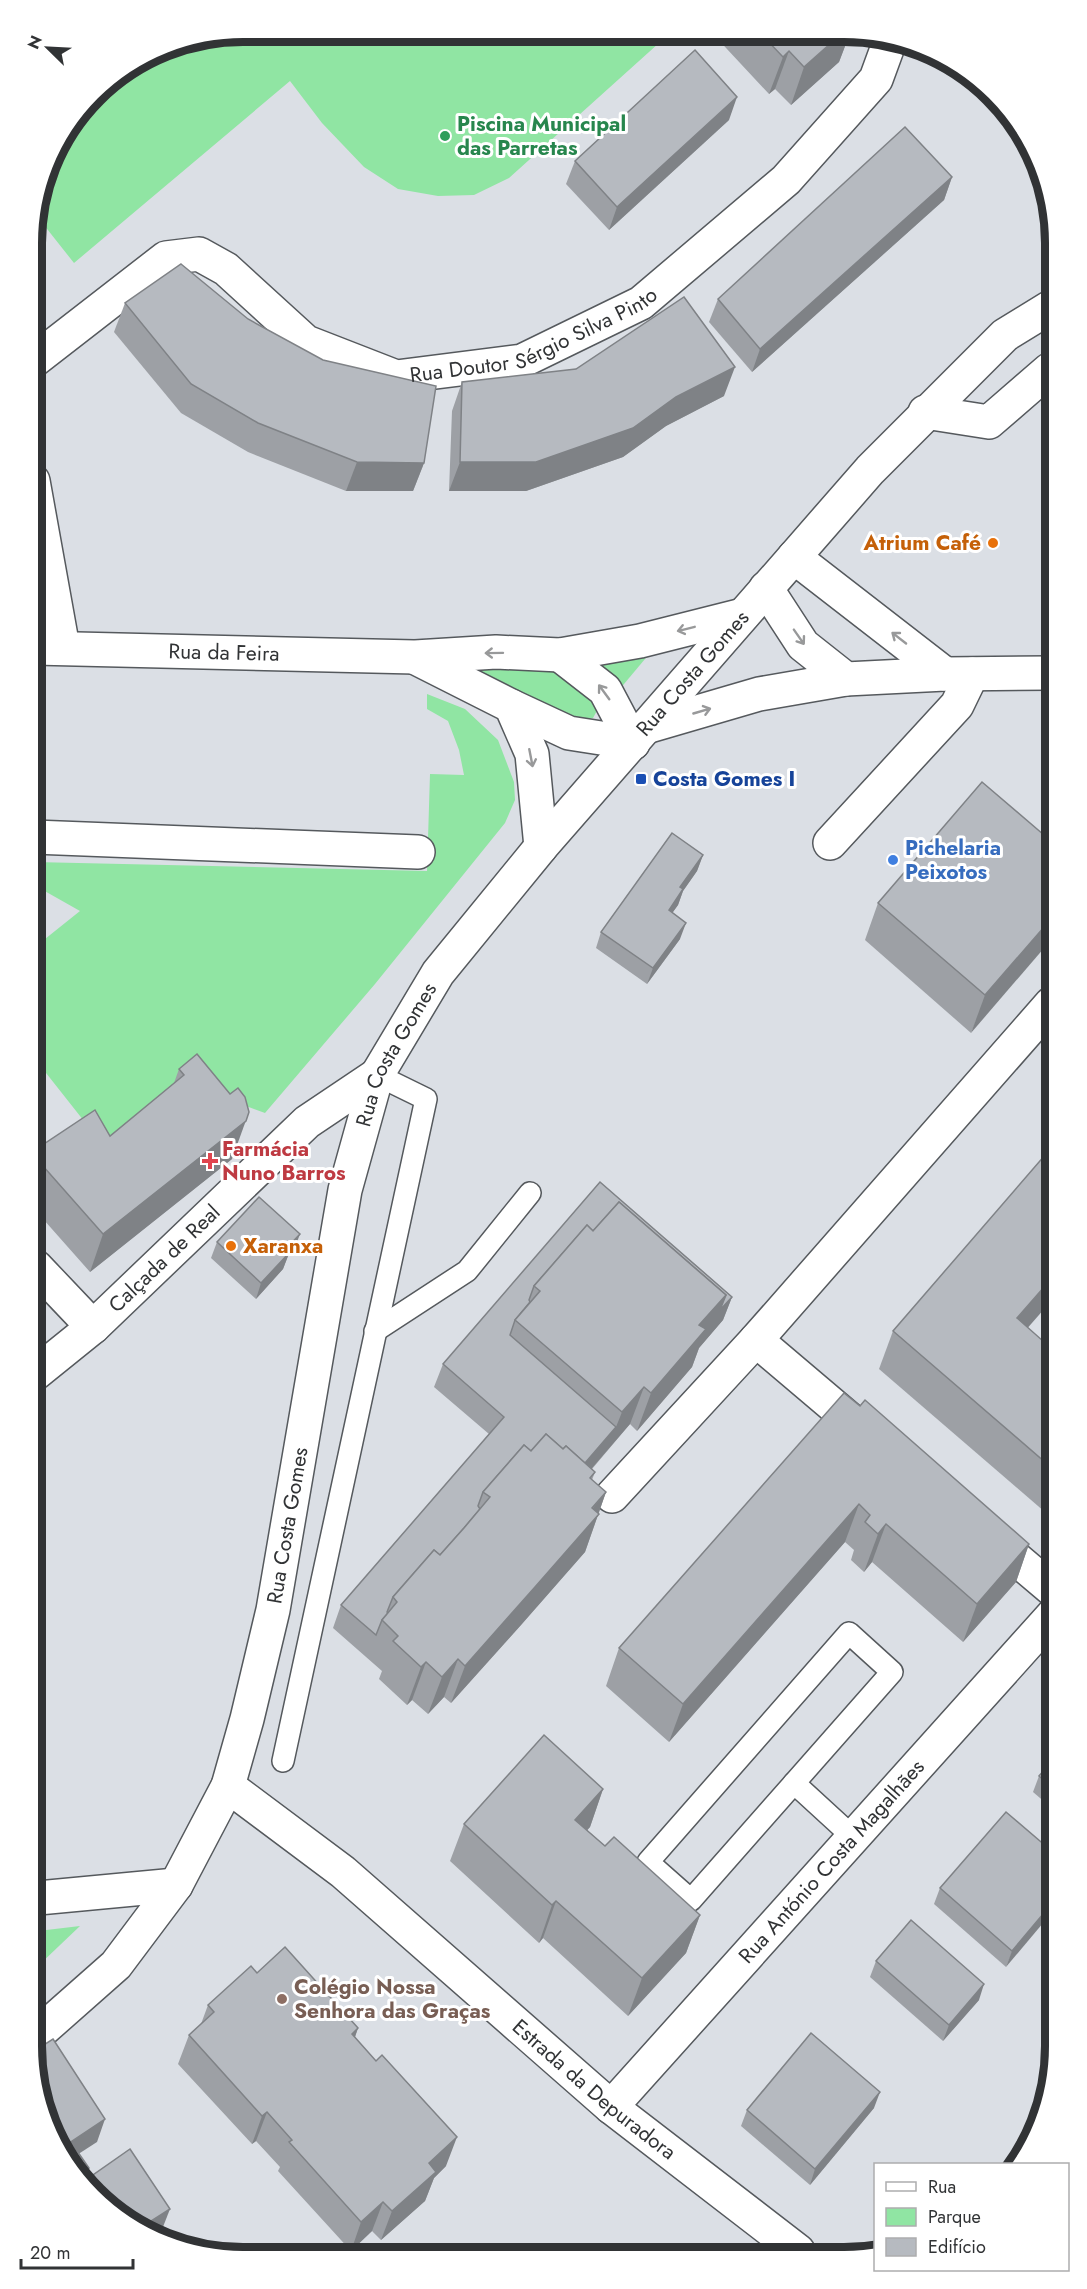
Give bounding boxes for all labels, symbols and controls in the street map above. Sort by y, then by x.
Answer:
north arrow [18,18,78,78]
text: N [22,32,48,53]
place label: Piscina Municipal das Parretas [457,109,626,163]
marker: Piscina Municipal das Parretas [438,129,452,143]
street label: Rua Doutor Sérgio Silva Pinto [408,280,664,390]
place label: Atrium Café [863,528,981,558]
marker: Atrium Café [986,536,1000,550]
street label: Rua Costa Gomes [629,604,756,743]
one-way arrow [677,623,696,635]
one-way arrow [793,629,805,645]
one-way arrow [891,631,907,644]
street label: Rua da Feira [168,636,280,669]
one-way arrow [484,647,504,658]
one-way arrow [598,684,611,700]
one-way arrow [692,705,711,716]
one-way arrow [526,748,537,767]
place label: Costa Gomes I [653,764,795,794]
marker: Costa Gomes I [634,772,648,786]
place label: Pichelaria Peixotos [905,833,1001,887]
marker: Pichelaria Peixotos [886,853,900,867]
street label: Rua Costa Gomes [348,977,444,1130]
place label: Farmácia Nuno Barros [222,1134,346,1188]
marker: Farmácia Nuno Barros [203,1154,217,1168]
street label: Calçada de Real [102,1198,227,1320]
place label: Xaranxa [243,1231,323,1261]
marker: Xaranxa [224,1239,238,1253]
street label: Rua Costa Gomes [259,1445,316,1606]
street label: Rua António Costa Magalhães [732,1753,931,1970]
place label: Colégio Nossa Senhora das Graças [294,1972,491,2026]
marker: Colégio Nossa Senhora das Graças [275,1992,289,2006]
street label: Estrada da Depuradora [506,2012,682,2167]
legend [874,2163,1069,2271]
text: Rua [928,2174,956,2200]
text: Parque [928,2204,981,2230]
scale bar [21,2232,134,2270]
text: Edifício [928,2234,986,2260]
text: 20 m [30,2240,70,2266]

